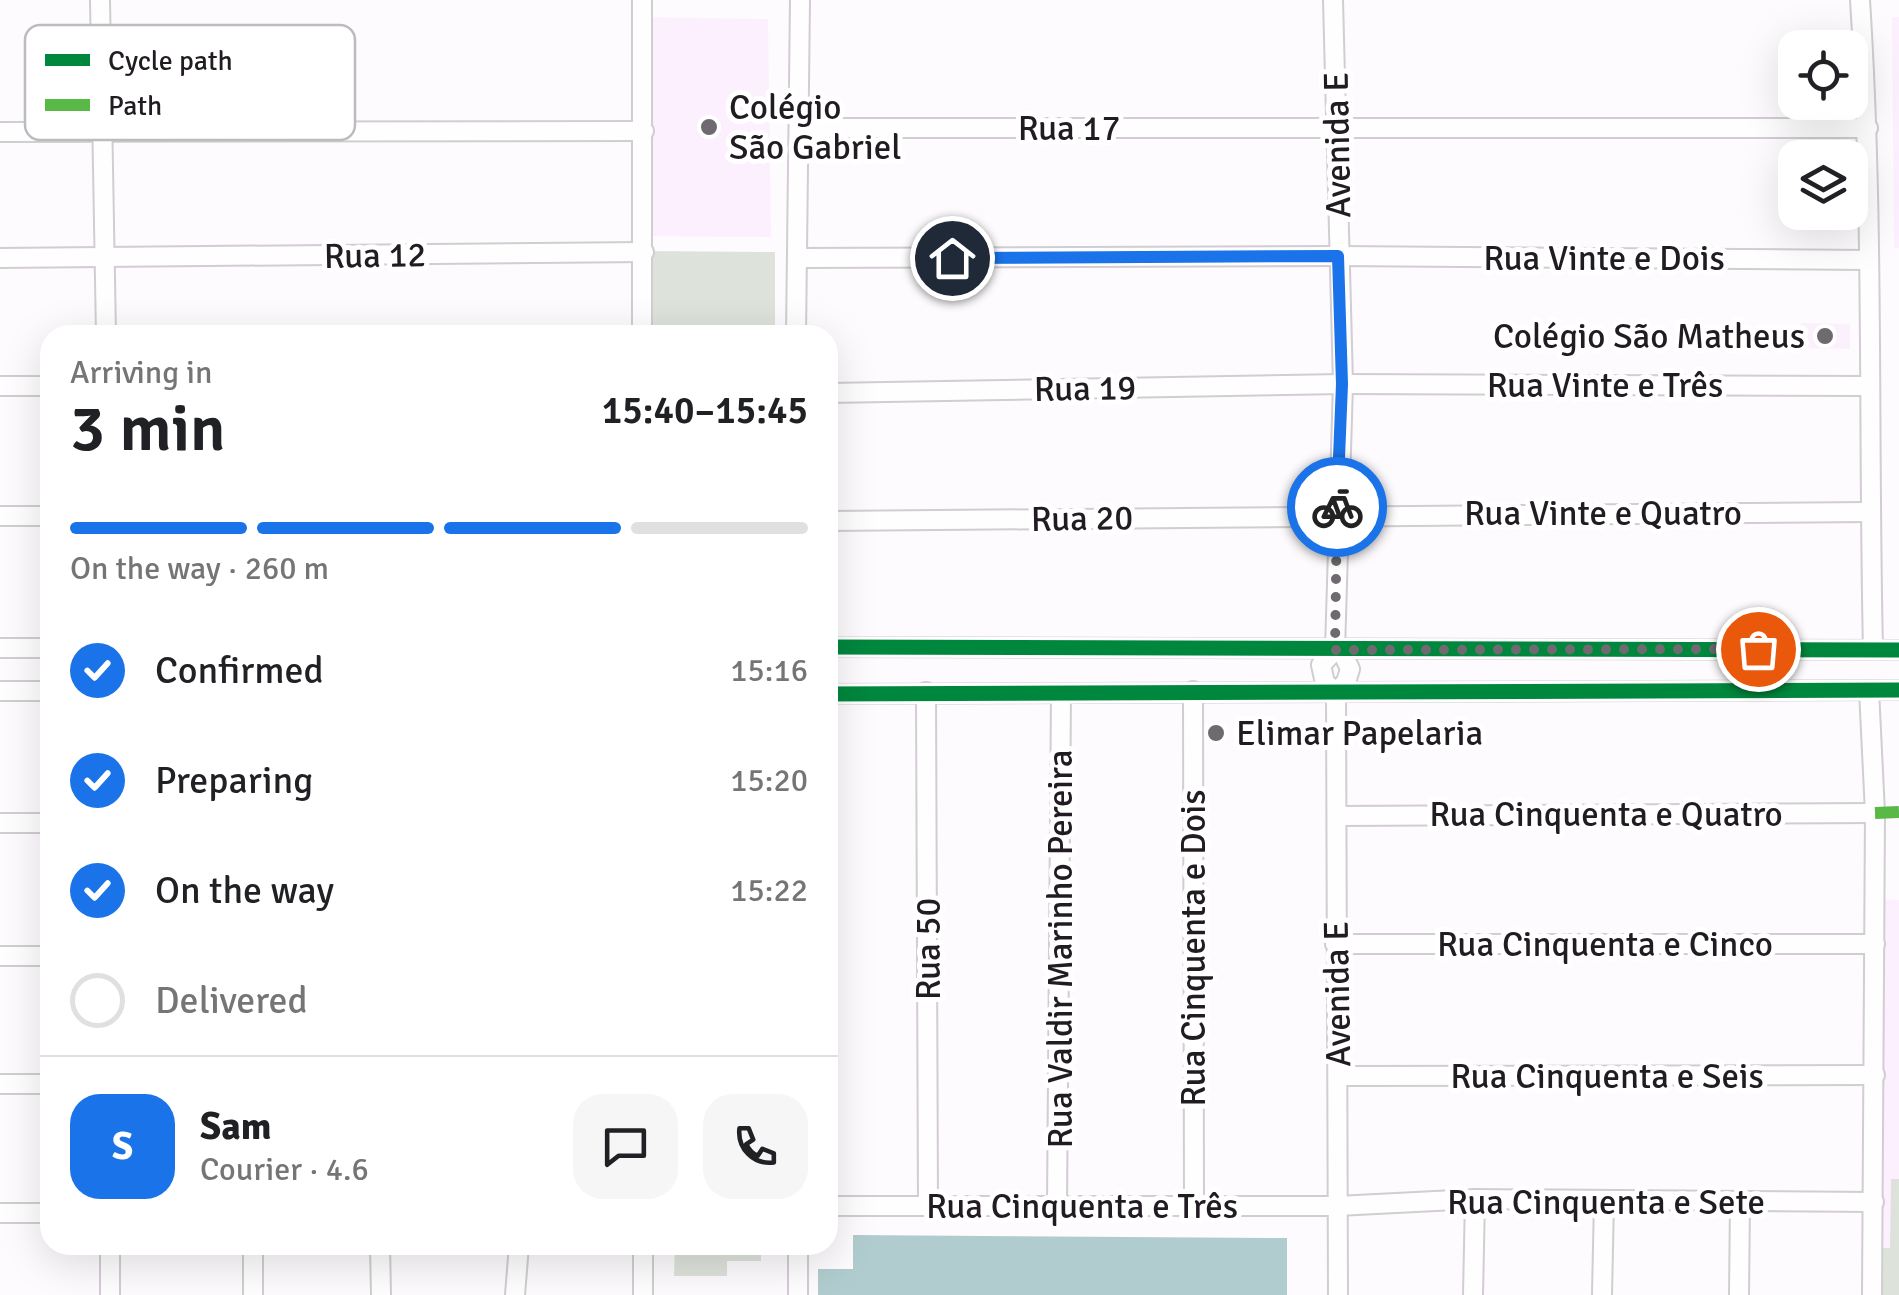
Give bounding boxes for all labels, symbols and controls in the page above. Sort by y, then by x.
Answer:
legend [25,25,355,140]
map controls [1778,30,1868,230]
button: locate [1778,30,1868,120]
text: Cycle path [108,44,233,78]
street label: Avenida E [1315,72,1360,218]
place label: Colégio São Gabriel [729,86,901,169]
text: Path [108,89,162,123]
street label: Rua 17 [1018,107,1120,150]
marker: Colégio São Gabriel [698,116,720,138]
button: layers [1778,140,1868,230]
pin [910,216,995,301]
icon: home [925,231,980,286]
street label: Rua 12 [323,233,427,278]
street label: Rua Vinte e Dois [1483,237,1725,280]
place label: Colégio São Matheus [1493,315,1805,358]
marker: Colégio São Matheus [1814,325,1836,347]
text: Arriving in [70,353,212,392]
street label: Rua Vinte e Três [1487,364,1723,407]
street label: Rua 19 [1033,366,1137,411]
text: 15:40–15:45 [602,387,808,434]
text: 3 min [70,389,226,469]
courier [1287,457,1387,557]
icon: bike [1310,480,1365,535]
street label: Rua Vinte e Quatro [1464,492,1742,535]
street label: Rua 20 [1030,496,1134,541]
text: On the way · 260 m [70,549,329,588]
pin [1716,607,1801,692]
icon: bag [1731,622,1786,677]
icon: check [70,643,125,698]
text: Confirmed [155,647,324,694]
text: 15:16 [730,651,808,690]
place label: Elimar Papelaria [1236,712,1483,755]
marker: Elimar Papelaria [1205,722,1227,744]
street label: Rua Valdir Marinho Pereira [1039,750,1082,1148]
icon: check [70,753,125,808]
text: Preparing [155,757,313,804]
text: 15:20 [730,761,808,800]
street label: Rua Cinquenta e Dois [1172,789,1215,1107]
street label: Rua Cinquenta e Quatro [1429,793,1783,836]
icon: check [70,863,125,918]
text: On the way [155,867,334,914]
text: 15:22 [730,871,808,910]
street label: Rua 50 [907,898,950,1000]
street label: Avenida E [1315,921,1360,1067]
street label: Rua Cinquenta e Cinco [1437,923,1773,966]
text: Delivered [155,977,308,1024]
street label: Rua Cinquenta e Seis [1450,1055,1764,1098]
button: chat [573,1094,678,1199]
button: phone [703,1094,808,1199]
text: Sam [200,1103,271,1150]
text: S [112,1123,133,1170]
text: Courier · 4.6 [200,1150,369,1189]
street label: Rua Cinquenta e Sete [1447,1181,1765,1224]
street label: Rua Cinquenta e Três [926,1185,1238,1228]

